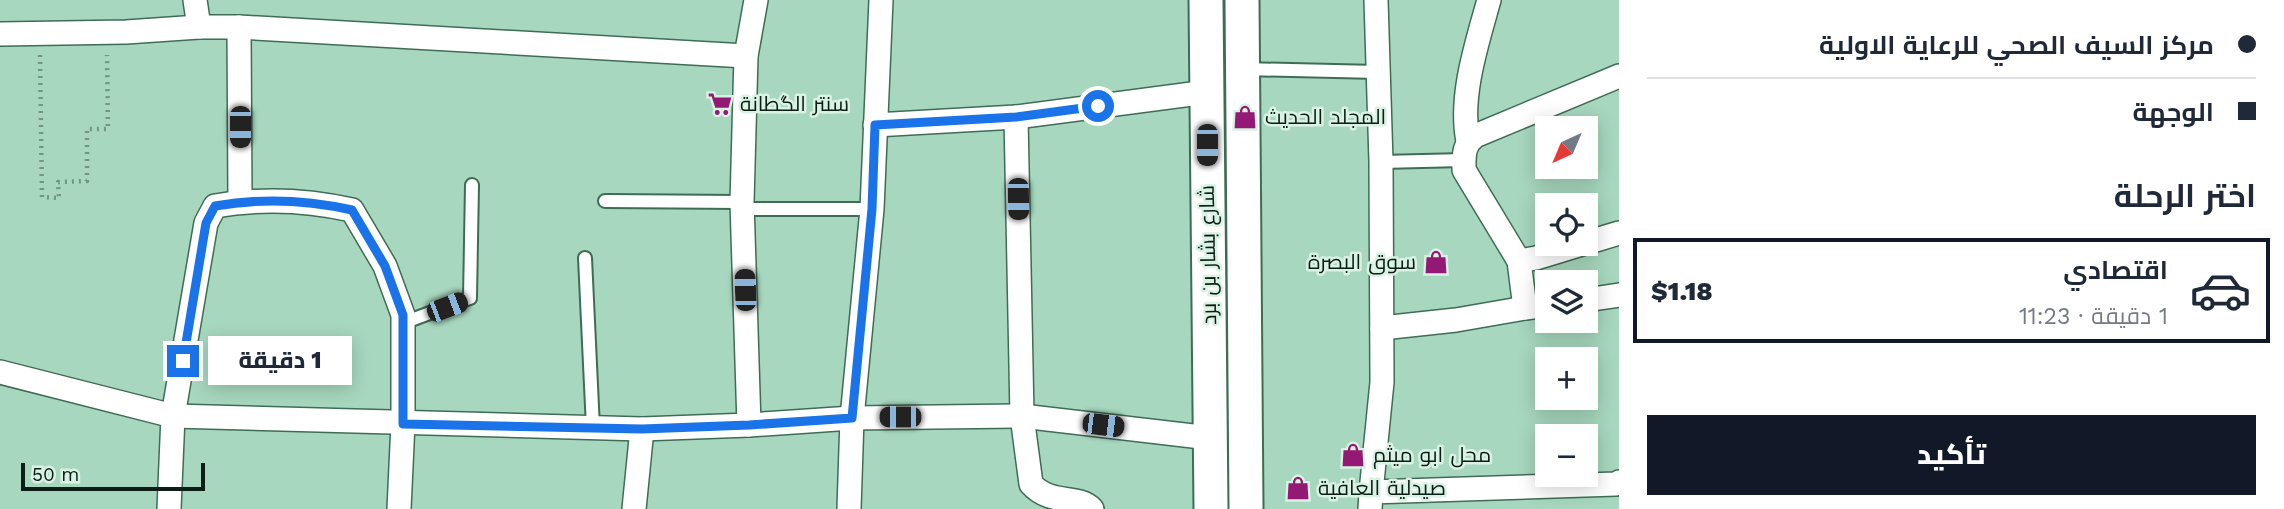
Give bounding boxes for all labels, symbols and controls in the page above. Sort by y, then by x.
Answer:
text: مركز السيف الصحي للرعاية الاولية [1819,30,2214,60]
supermarket icon: سنتر الگطانة [706,90,734,118]
route start [1082,90,1114,122]
place label: سنتر الگطانة [740,91,849,116]
text: الوجهة [2133,97,2214,127]
shop icon: المجلد الحديث [1231,103,1259,131]
place label: المجلد الحديث [1265,104,1386,129]
car [230,106,251,148]
north arrow [1535,116,1598,178]
map controls [1535,116,1598,487]
car [1197,124,1218,166]
text: اختر الرحلة [2114,177,2256,215]
car [1008,178,1029,220]
street label: شارع بشار بن برد [1194,185,1223,325]
button: locate [1535,193,1598,256]
shop icon: سوق البصرة [1422,248,1450,276]
place label: سوق البصرة [1308,249,1416,275]
text: اقتصادي [2063,255,2168,285]
icon: car [2189,259,2252,322]
car [734,269,757,311]
button: layers [1535,270,1598,333]
text: $1.18 [1651,276,1713,306]
car [424,290,471,324]
text: 1 دقيقة · 11:23 [2019,303,2168,330]
callout: 1 دقيقة [208,336,351,386]
route end [167,345,199,377]
text: 1 دقيقة [238,347,322,374]
button: + [1535,347,1598,410]
car [880,407,922,428]
car [1081,412,1126,438]
button: تأكيد [1647,415,2256,495]
button: − [1535,424,1598,487]
shop icon: محل ابو ميثم [1339,441,1367,469]
place label: محل ابو ميثم [1373,442,1491,469]
scale bar [21,460,205,492]
text: 50 m [32,463,79,486]
shop icon: صيدلية العافية [1284,474,1312,502]
place label: صيدلية العافية [1318,475,1446,500]

